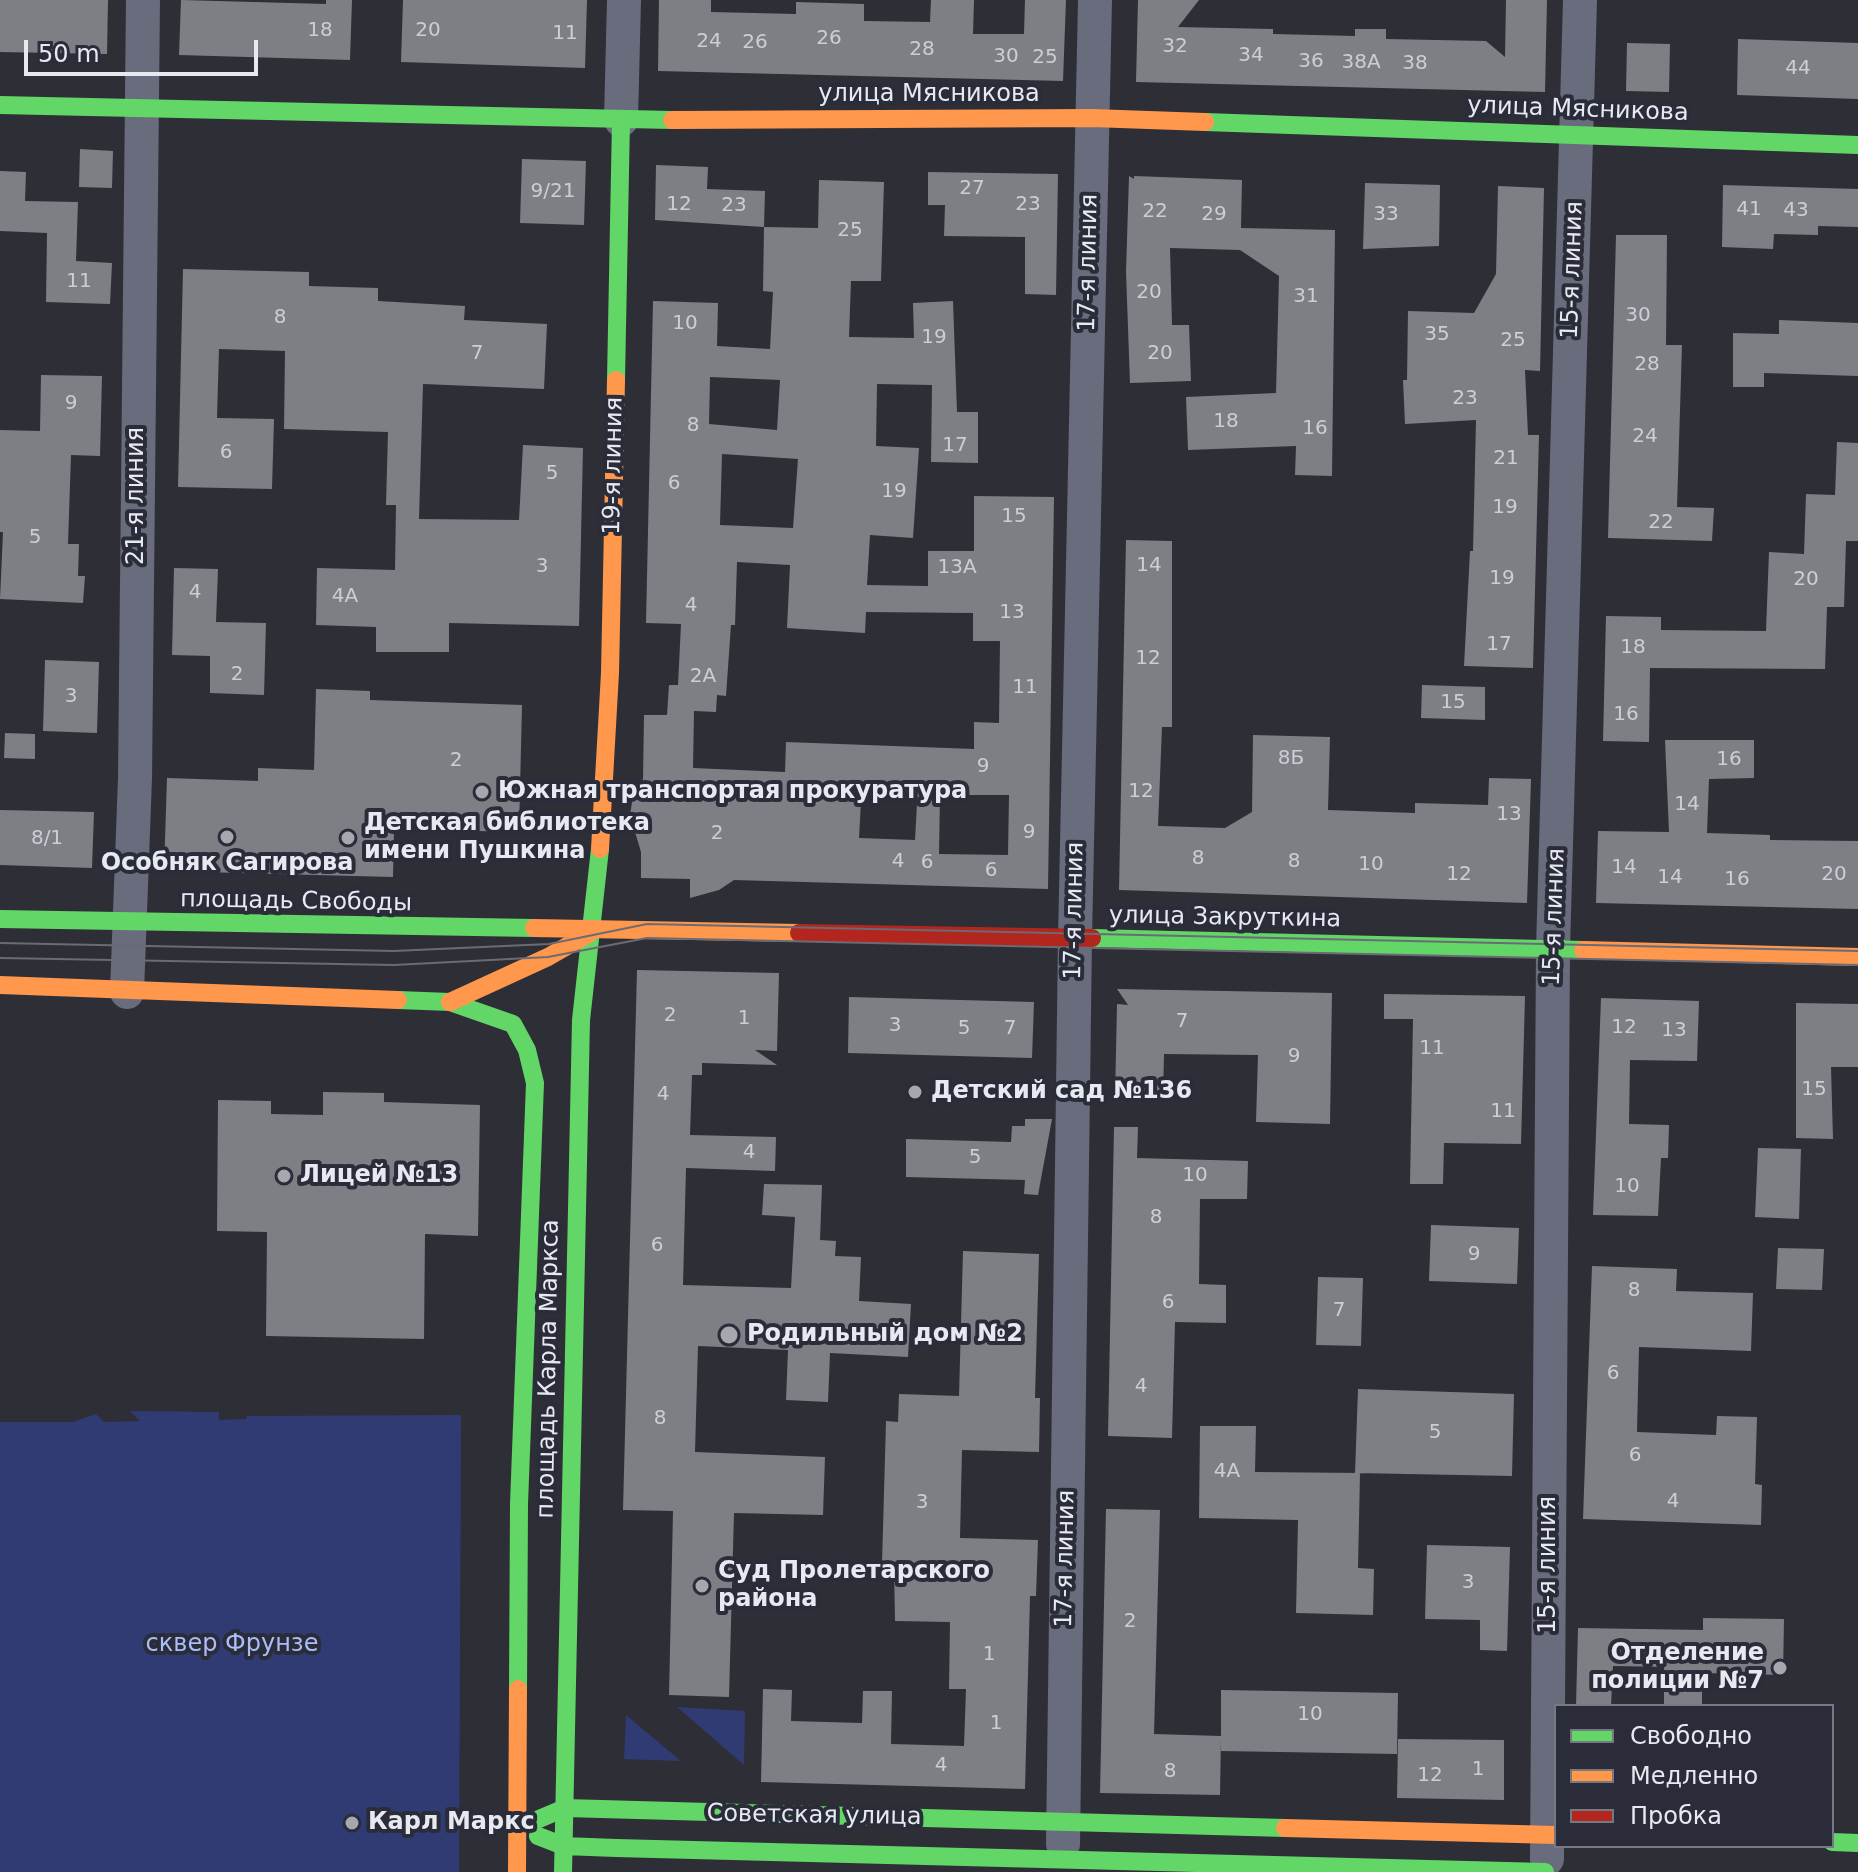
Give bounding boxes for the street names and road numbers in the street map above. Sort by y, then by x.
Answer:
street label: улица Мясникова [818,81,1040,109]
street label: улица Мясникова [1467,92,1689,128]
street label: 17-я линия [1073,194,1105,332]
street label: 15-я линия [1556,201,1590,339]
street label: 19-я линия [598,397,630,535]
street label: 21-я линия [123,427,151,565]
street label: 17-я линия [1059,842,1091,980]
street label: 15-я линия [1538,848,1572,986]
street label: площадь Свободы [180,886,412,918]
street label: улица Закруткина [1109,902,1341,934]
street label: площадь Карла Маркса [532,1219,566,1519]
street label: 17-я линия [1050,1490,1082,1628]
street label: 15-я линия [1535,1496,1563,1634]
street label: Советская улица [706,1800,922,1832]

